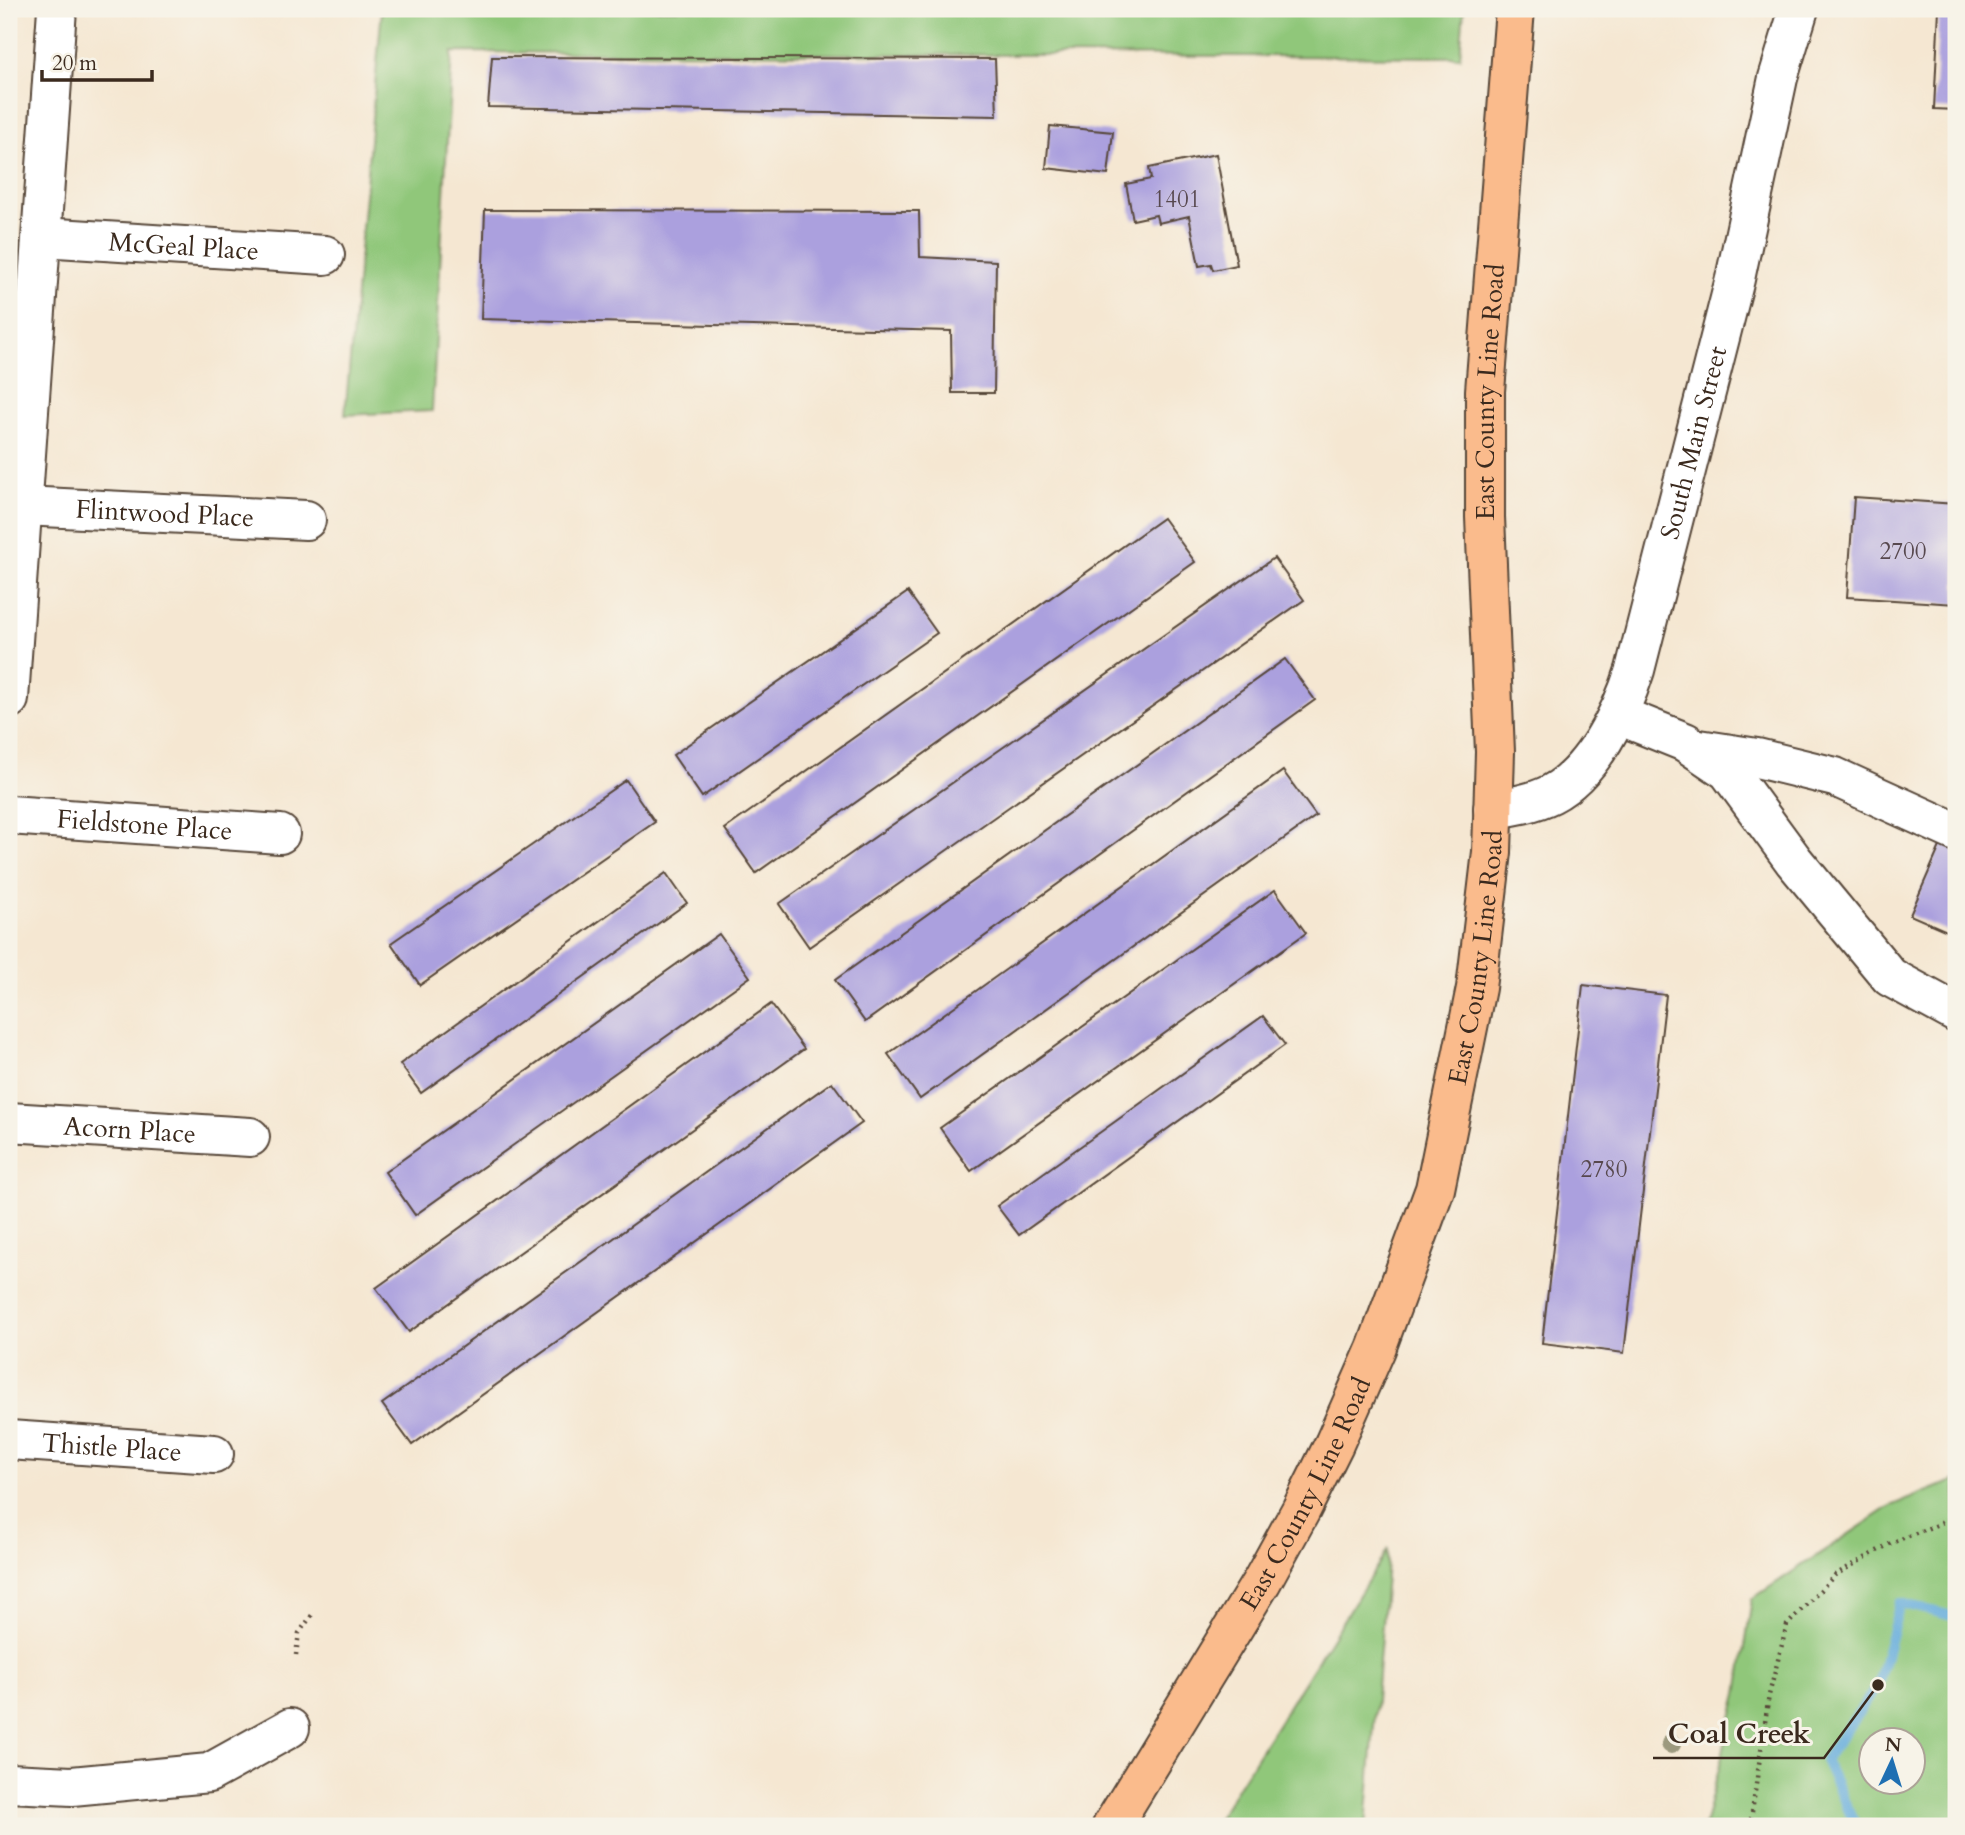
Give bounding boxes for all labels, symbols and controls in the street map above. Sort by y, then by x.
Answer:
scale bar [42,38,152,82]
text: 20 m [52,49,97,78]
house number: 1401 [1153,184,1201,215]
street label: McGeal Place [107,224,260,268]
street label: East County Line Road [1467,262,1512,520]
street label: South Main Street [1652,342,1735,543]
street label: Flintwood Place [75,491,255,535]
house number: 2700 [1879,536,1927,567]
street label: Fieldstone Place [56,801,234,848]
street label: East County Line Road [1439,829,1510,1088]
street label: Acorn Place [63,1108,197,1151]
house number: 2780 [1580,1154,1628,1185]
street label: East County Line Road [1231,1371,1379,1616]
street label: Thistle Place [41,1425,183,1469]
callout: Coal Creek [1653,1709,1824,1758]
text: Coal Creek [1668,1715,1811,1753]
north arrow [1856,1727,1926,1797]
text: N [1884,1731,1903,1759]

